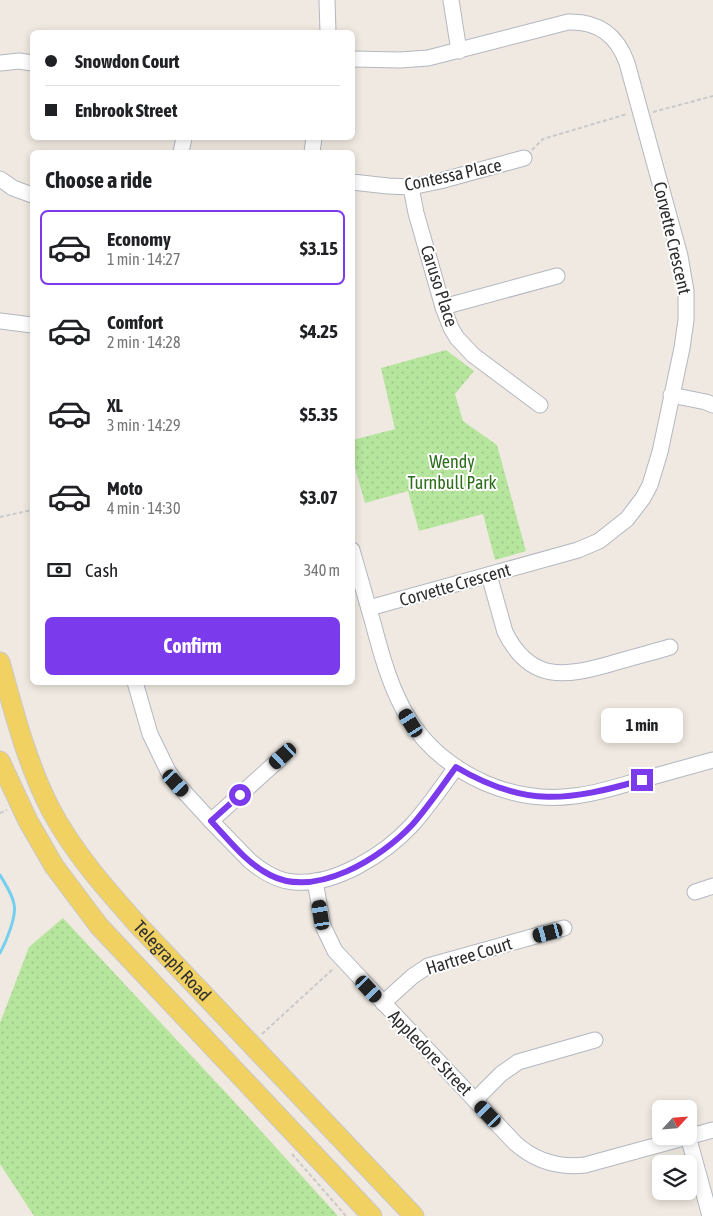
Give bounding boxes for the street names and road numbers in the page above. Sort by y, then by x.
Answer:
street label: Contessa Place [402,154,503,195]
street label: Corvette Crescent [649,180,696,296]
street label: Caruso Place [416,242,463,329]
street label: Corvette Crescent [397,559,513,610]
street label: Telegraph Road [129,916,216,1005]
street label: Hartree Court [423,933,514,979]
street label: Appledore Street [384,1005,476,1100]

